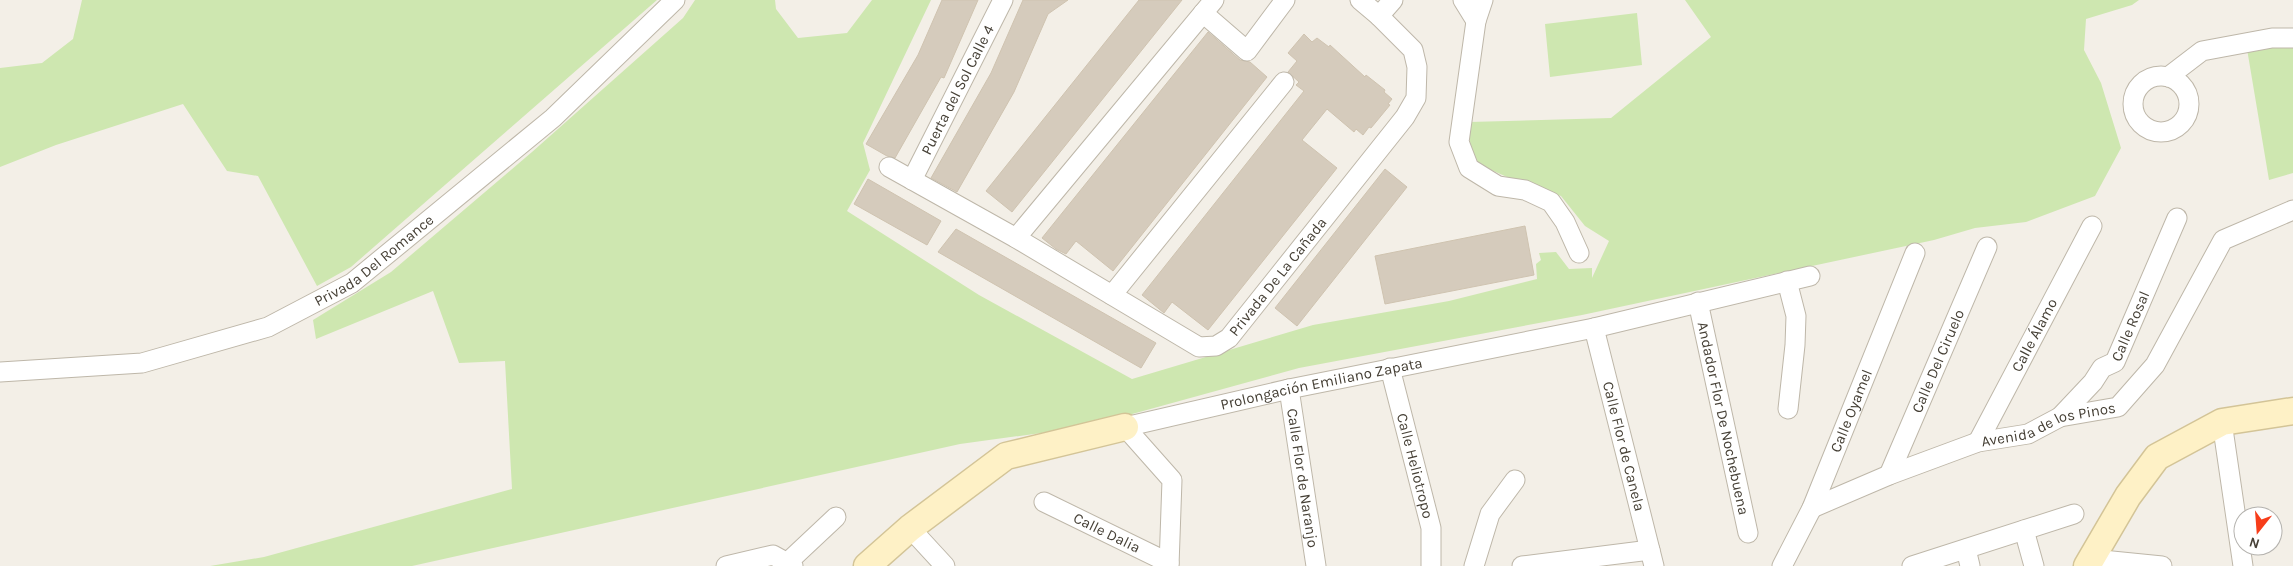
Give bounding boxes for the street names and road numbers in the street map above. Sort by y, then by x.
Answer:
street label: Puerta del Sol Calle 4 [917,21,998,158]
street label: Privada Del Romance [311,211,437,310]
street label: Privada De La Cañada [1225,214,1330,340]
street label: Calle Rosal [2107,288,2153,364]
street label: Calle Álamo [2008,295,2061,375]
street label: Calle Del Ciruelo [1908,307,1968,416]
street label: Andador Flor De Nochebuena [1693,320,1753,517]
street label: Prolongación Emiliano Zapata [1219,354,1424,414]
street label: Calle Oyamel [1826,367,1876,455]
street label: Calle Flor de Canela [1599,379,1649,513]
street label: Avenida de los Pinos [1980,399,2117,450]
street label: Calle Flor de Naranjo [1283,407,1322,549]
street label: Calle Heliotropo [1393,411,1437,520]
street label: Calle Dalia [1070,509,1143,557]

